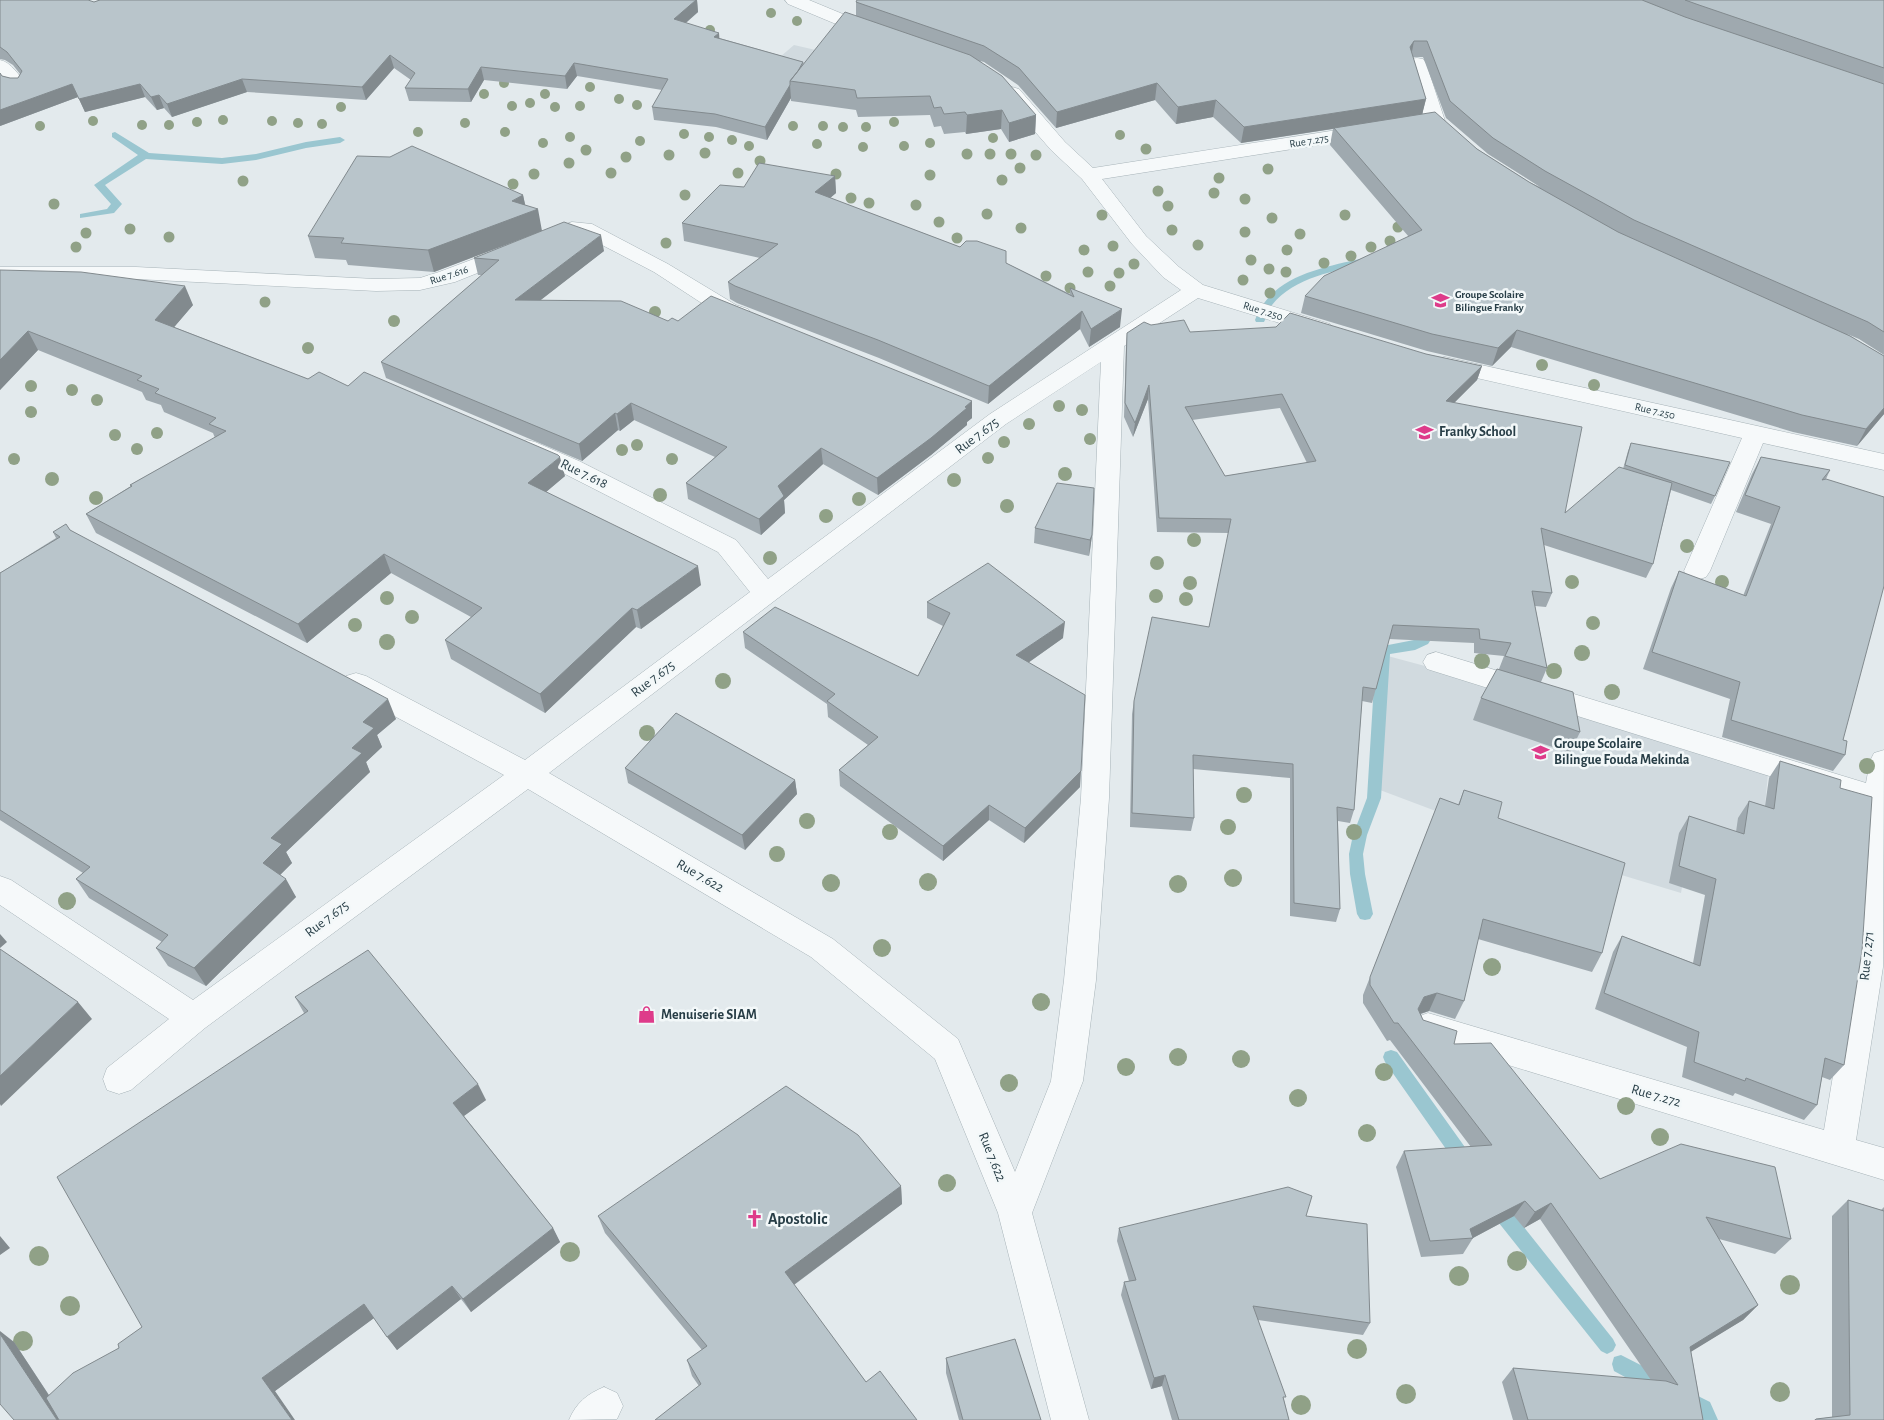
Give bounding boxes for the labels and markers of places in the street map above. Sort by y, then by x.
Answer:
place label: Groupe Scolaire Bilingue Franky [1455,289,1524,313]
school or university icon: Groupe Scolaire Bilingue Franky [1431,290,1451,310]
school or university icon: Franky School [1415,422,1435,442]
place label: Franky School [1439,425,1516,439]
place label: Groupe Scolaire Bilingue Fouda Mekinda [1554,737,1690,767]
school or university icon: Groupe Scolaire Bilingue Fouda Mekinda [1530,742,1550,762]
shop icon: Menuiserie SIAM [637,1005,657,1025]
place label: Menuiserie SIAM [661,1008,757,1022]
church icon: Apostolic [744,1209,764,1229]
place label: Apostolic [768,1211,827,1227]

